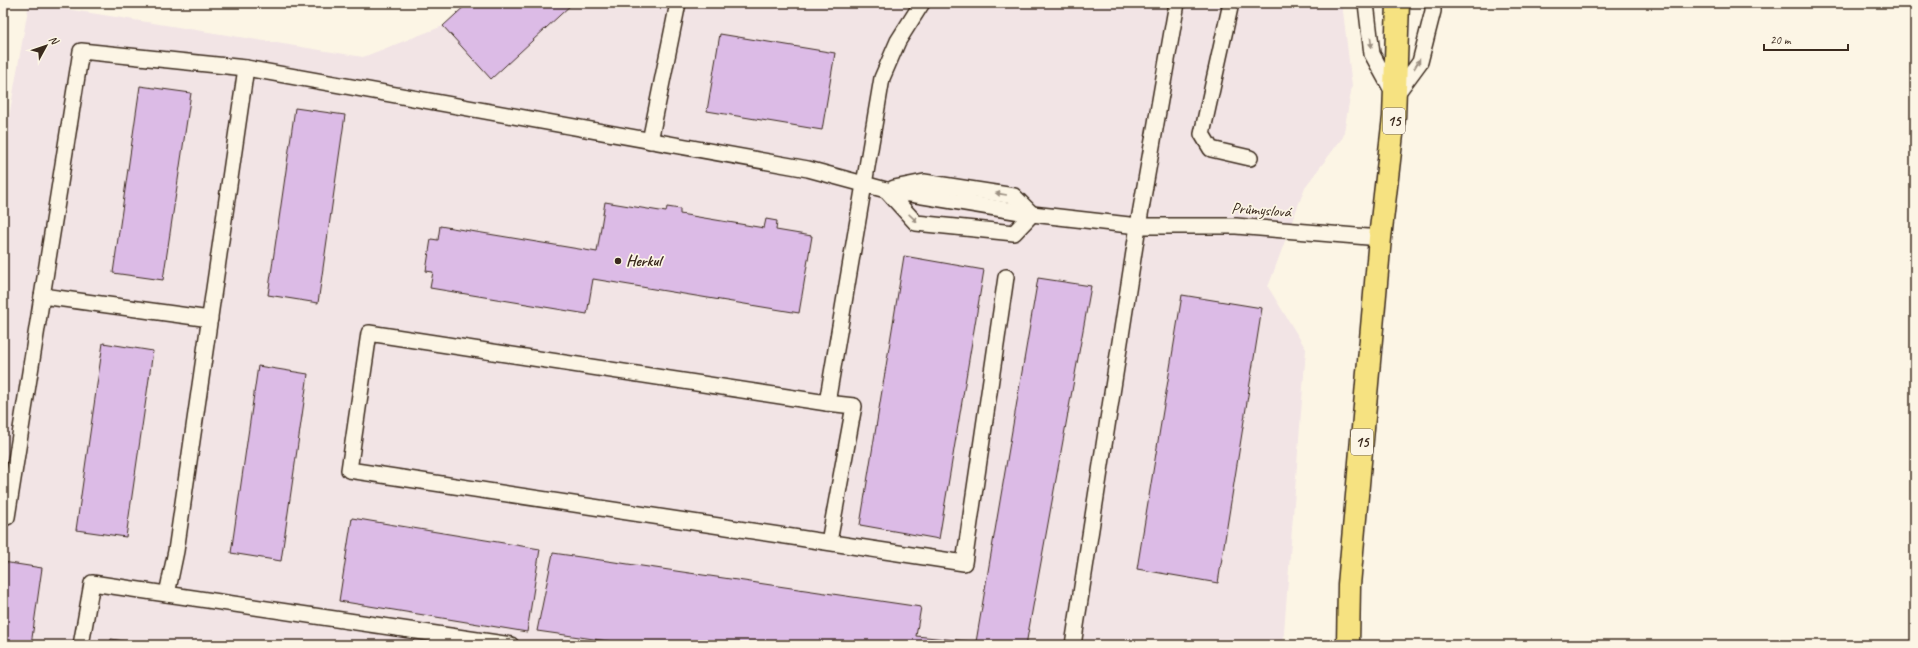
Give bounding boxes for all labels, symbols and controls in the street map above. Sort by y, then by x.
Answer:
north arrow [26,26,66,66]
scale bar [1764,26,1848,52]
text: N [46,32,63,48]
text: 20 m [1770,32,1792,48]
one-way arrow [1368,36,1374,48]
one-way arrow [1414,58,1421,70]
road number: 15 [1383,108,1405,134]
one-way arrow [994,191,1007,197]
street label: Průmyslová [1231,198,1293,222]
one-way arrow [908,214,918,223]
place label: Herkul [626,251,664,271]
marker: Herkul [613,256,623,266]
road number: 15 [1351,429,1373,455]

